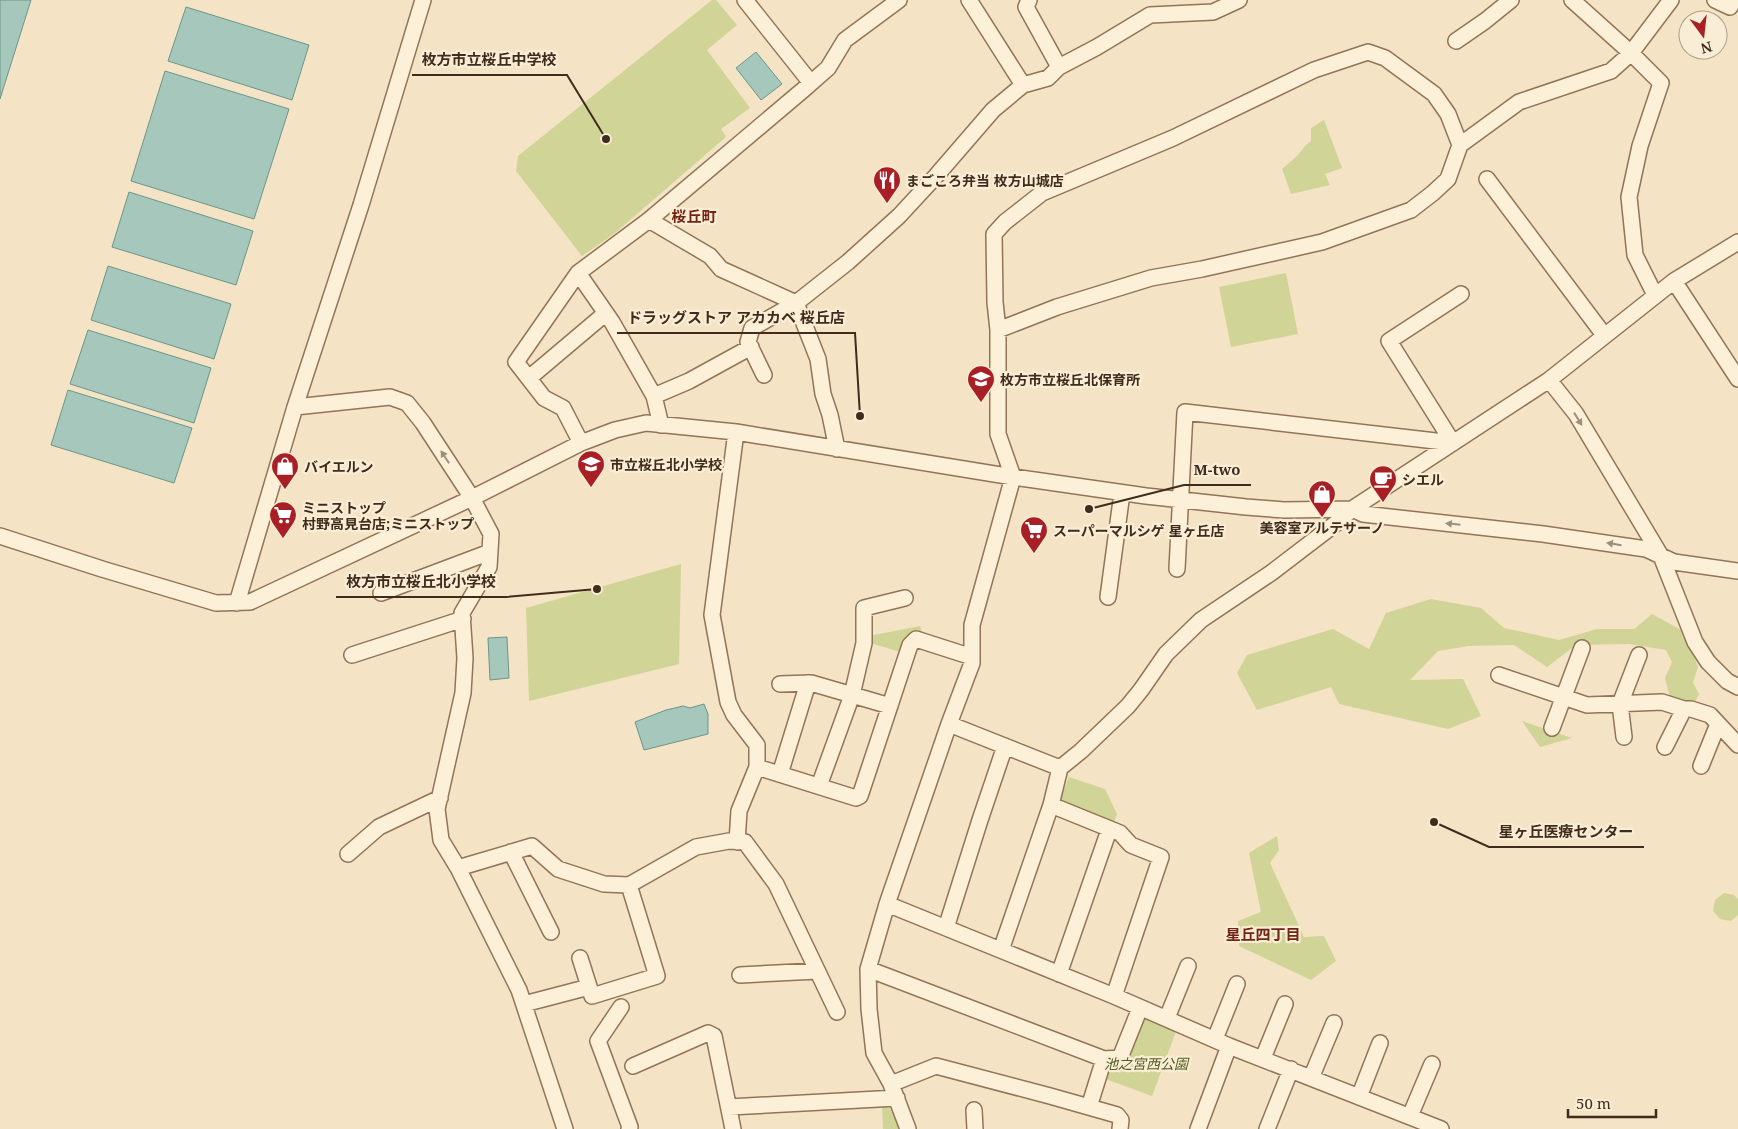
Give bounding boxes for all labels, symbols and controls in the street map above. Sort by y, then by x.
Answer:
north arrow [1678,10,1728,60]
text: N [1699,37,1714,59]
callout: 枚方市立桜丘中学校 [412,45,567,75]
text: 枚方市立桜丘中学校 [421,49,557,69]
restaurant icon: まごころ弁当 枚方山城店 [872,165,902,204]
place label: まごころ弁当 枚方山城店 [906,171,1064,190]
district label: 桜丘町 [671,206,717,226]
callout: ドラッグストア アカカベ 桜丘店 [617,303,855,333]
text: ドラッグストア アカカベ 桜丘店 [627,307,845,327]
school or university icon: 枚方市立桜丘北保育所 [966,364,996,403]
place label: 枚方市立桜丘北保育所 [1000,370,1140,389]
one-way arrow [1574,412,1583,426]
school or university icon: 市立桜丘北小学校 [576,449,606,488]
one-way arrow [441,450,450,463]
shop icon: バイエルン [270,451,300,490]
place label: 市立桜丘北小学校 [610,455,722,474]
callout: M-two [1184,455,1251,485]
place label: バイエルン [304,457,374,476]
text: M-two [1193,459,1241,479]
cafe icon: シエル [1368,464,1398,503]
place label: シエル [1402,470,1444,489]
shop icon: 美容室アルテサーノ [1307,479,1337,518]
place label: ミニストップ 村野高見台店;ミニストップ [302,498,474,533]
supermarket icon: ミニストップ 村野高見台店;ミニストップ [268,500,298,539]
supermarket icon: スーパーマルシゲ 星ヶ丘店 [1019,515,1049,554]
place label: 美容室アルテサーノ [1259,518,1385,537]
one-way arrow [1445,520,1461,528]
place label: スーパーマルシゲ 星ヶ丘店 [1053,521,1225,540]
one-way arrow [1606,540,1622,548]
callout: 枚方市立桜丘北小学校 [336,567,506,597]
text: 枚方市立桜丘北小学校 [346,571,496,591]
callout: 星ヶ丘医療センター [1489,817,1644,847]
text: 星ヶ丘医療センター [1498,821,1634,841]
district label: 星丘四丁目 [1225,924,1301,944]
park label: 池之宮西公園 [1104,1054,1190,1073]
scale bar [1568,1086,1656,1118]
text: 50 m [1576,1093,1611,1113]

